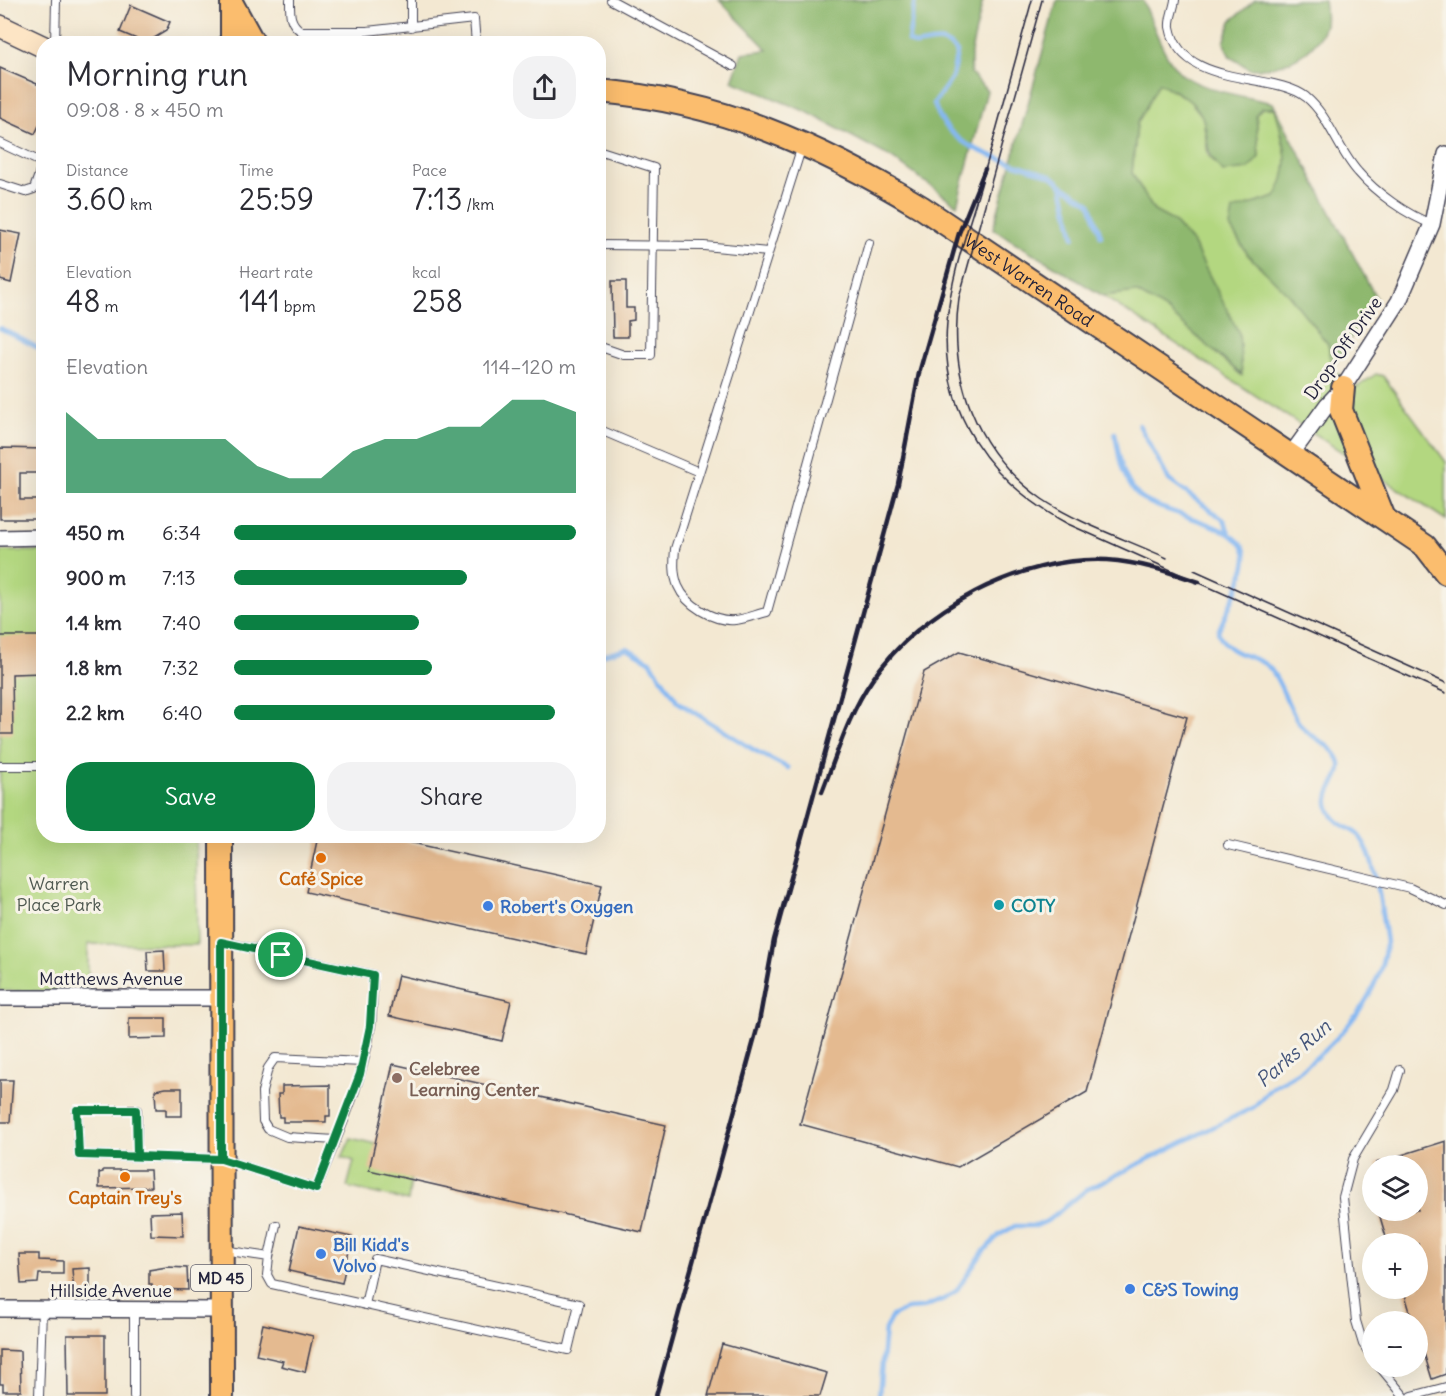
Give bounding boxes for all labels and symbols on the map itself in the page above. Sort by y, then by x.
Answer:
street label: West Warren Road [960,228,1099,332]
street label: Drop-Off Drive [1299,292,1387,404]
marker: Café Spice [314,851,328,865]
place label: Café Spice [279,867,363,890]
park label: Warren Place Park [16,872,102,916]
place label: COTY [1011,894,1056,917]
place label: Robert's Oxygen [500,895,634,918]
marker: COTY [992,898,1006,912]
marker: Robert's Oxygen [481,899,495,913]
pin [255,929,306,980]
street label: Matthews Avenue [39,967,183,990]
water label: Parks Run [1250,1013,1336,1092]
place label: Celebree Learning Center [409,1057,540,1101]
marker: Celebree Learning Center [390,1071,404,1085]
marker: Captain Trey's [118,1170,132,1184]
place label: Captain Trey's [68,1186,182,1209]
place label: Bill Kidd's Volvo [333,1233,409,1277]
marker: Bill Kidd's Volvo [314,1247,328,1261]
road number: MD 45 [191,1265,251,1291]
place label: C&S Towing [1142,1278,1239,1301]
street label: Hillside Avenue [50,1279,172,1302]
marker: C&S Towing [1123,1282,1137,1296]

